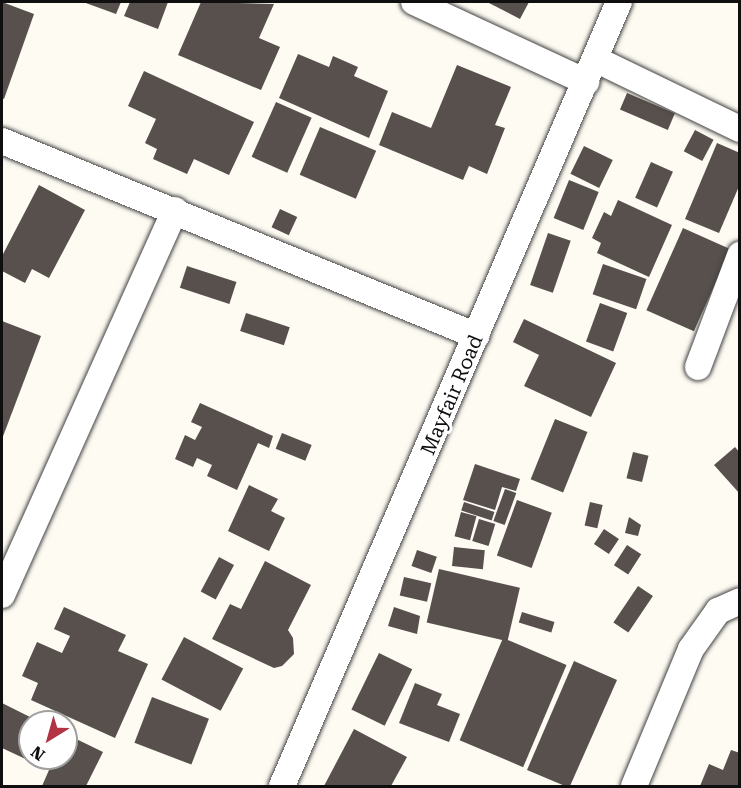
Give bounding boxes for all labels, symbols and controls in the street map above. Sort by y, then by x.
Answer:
street label: Mayfair Road [416,331,488,459]
north arrow [18,710,78,770]
text: N [27,742,49,764]

